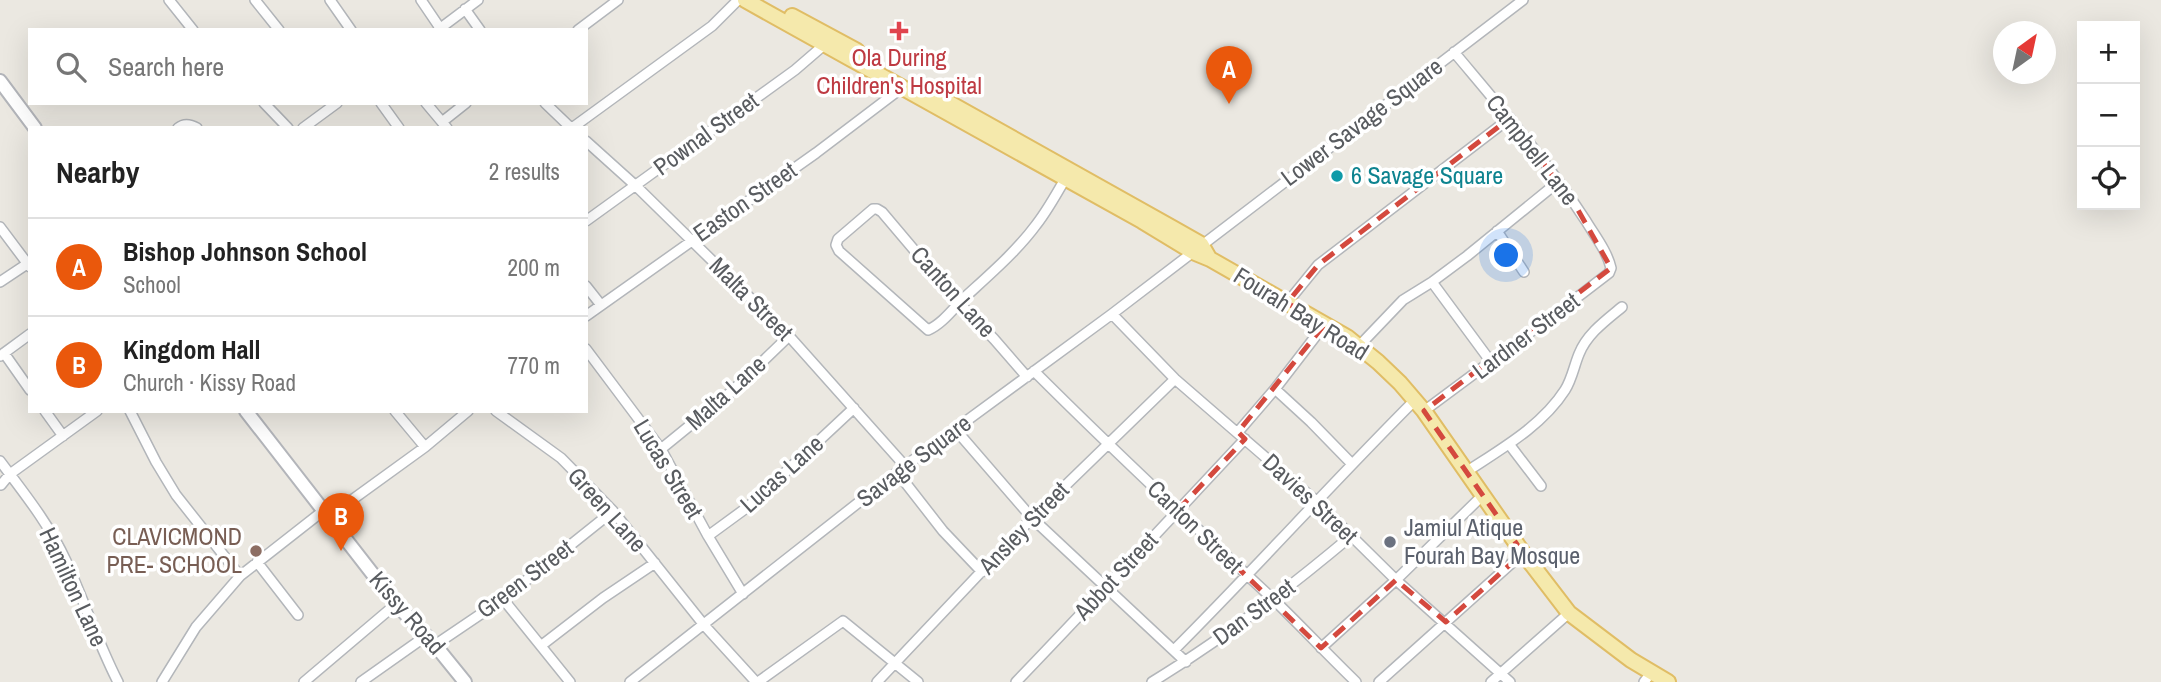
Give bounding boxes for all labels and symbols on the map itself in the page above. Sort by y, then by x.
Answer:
marker: Ola During Children's Hospital [889,21,909,41]
north arrow [1993,21,2056,84]
place label: Ola During Children's Hospital [816,41,982,101]
pin: A [1206,46,1252,104]
street label: Lower Savage Square [1274,50,1449,193]
street label: Pownal Street [646,84,765,182]
street label: Campbell Lane [1479,87,1586,211]
street label: Easton Street [686,154,803,248]
place label: 6 Savage Square [1351,159,1503,191]
marker: 6 Savage Square [1329,168,1345,184]
your location [1489,238,1523,272]
street label: Canton Lane [904,239,1003,344]
street label: Malta Street [703,249,801,347]
street label: Fourah Bay Road [1228,259,1375,367]
street label: Lardner Street [1466,284,1586,386]
street label: Malta Lane [678,348,772,437]
street label: Savage Square [850,407,977,514]
street label: Lucas Street [627,413,711,525]
street label: Lucas Lane [733,427,830,519]
street label: Davies Street [1256,446,1366,551]
street label: Green Lane [561,460,654,559]
street label: Canton Street [1141,473,1251,580]
street label: Ansley Street [970,474,1076,581]
pin: B [318,493,364,551]
place label: Jamiul Atique Fourah Bay Mosque [1404,511,1580,571]
place label: CLAVICMOND PRE- SCHOOL [106,520,242,580]
street label: Hamilton Lane [32,522,115,651]
street label: Abbot Street [1066,524,1165,627]
street label: Green Street [470,531,579,625]
marker: Jamiul Atique Fourah Bay Mosque [1382,534,1398,550]
marker: CLAVICMOND PRE- SCHOOL [248,543,264,559]
street label: Kissy Road [363,564,453,661]
street label: Dan Street [1206,570,1301,652]

